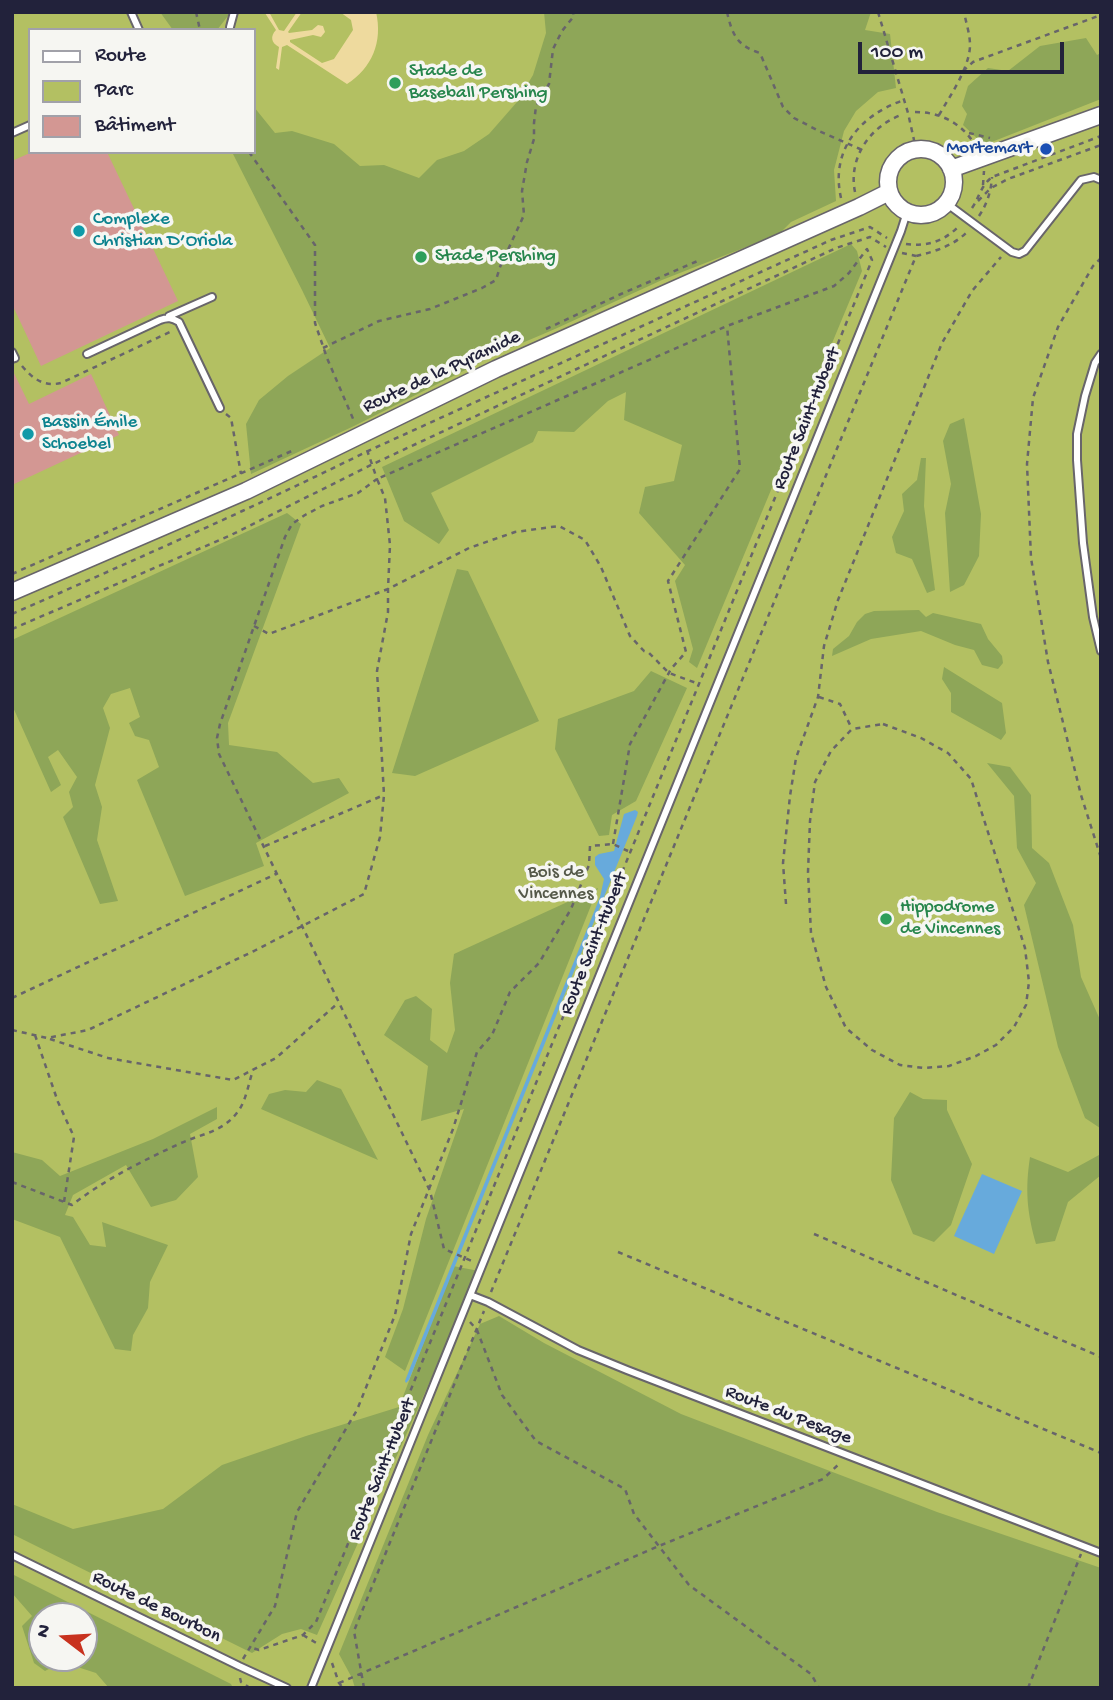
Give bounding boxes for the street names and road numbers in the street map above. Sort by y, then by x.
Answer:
street label: Route de la Pyramide [360,327,524,419]
street label: Route Saint-Hubert [769,345,847,493]
street label: Route Saint-Hubert [556,870,634,1018]
street label: Route du Pesage [721,1381,855,1451]
street label: Route Saint-Hubert [344,1396,422,1544]
street label: Route de Bourbon [88,1567,224,1649]

